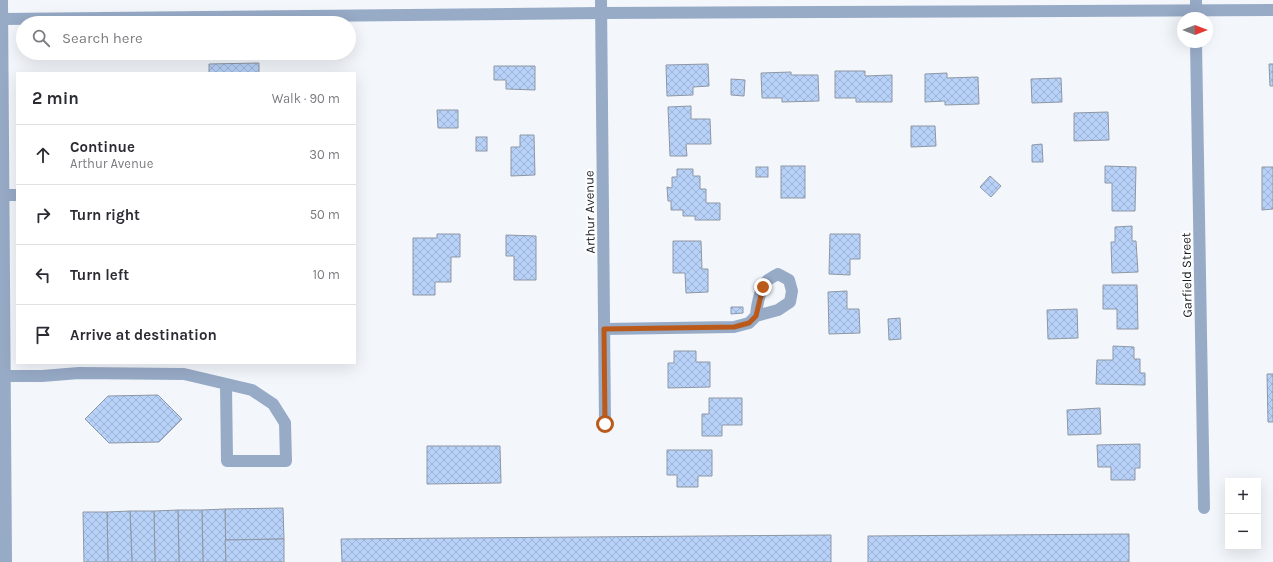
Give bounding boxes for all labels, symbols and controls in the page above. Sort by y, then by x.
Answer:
north arrow [1177,12,1213,48]
search box [16,16,356,60]
icon: search [30,27,52,49]
text: Search here [62,29,143,47]
text: 2 min [32,88,79,108]
text: Walk · 90 m [272,91,340,106]
text: Continue [70,138,135,156]
icon: ahead [32,144,54,166]
text: 30 m [309,147,340,162]
text: Arthur Avenue [70,156,153,171]
street label: Arthur Avenue [581,170,598,254]
icon: right [32,204,54,226]
text: Turn right [70,206,140,224]
text: 50 m [310,207,340,222]
street label: Garfield Street [1178,232,1195,318]
icon: left [32,264,54,286]
text: Turn left [70,266,129,284]
text: 10 m [313,267,340,282]
route end [754,278,772,296]
icon: arrive [32,324,54,346]
text: Arrive at destination [70,326,217,344]
route start [596,415,614,433]
map controls [1225,478,1261,550]
button: + [1225,478,1261,514]
button: − [1225,514,1261,550]

